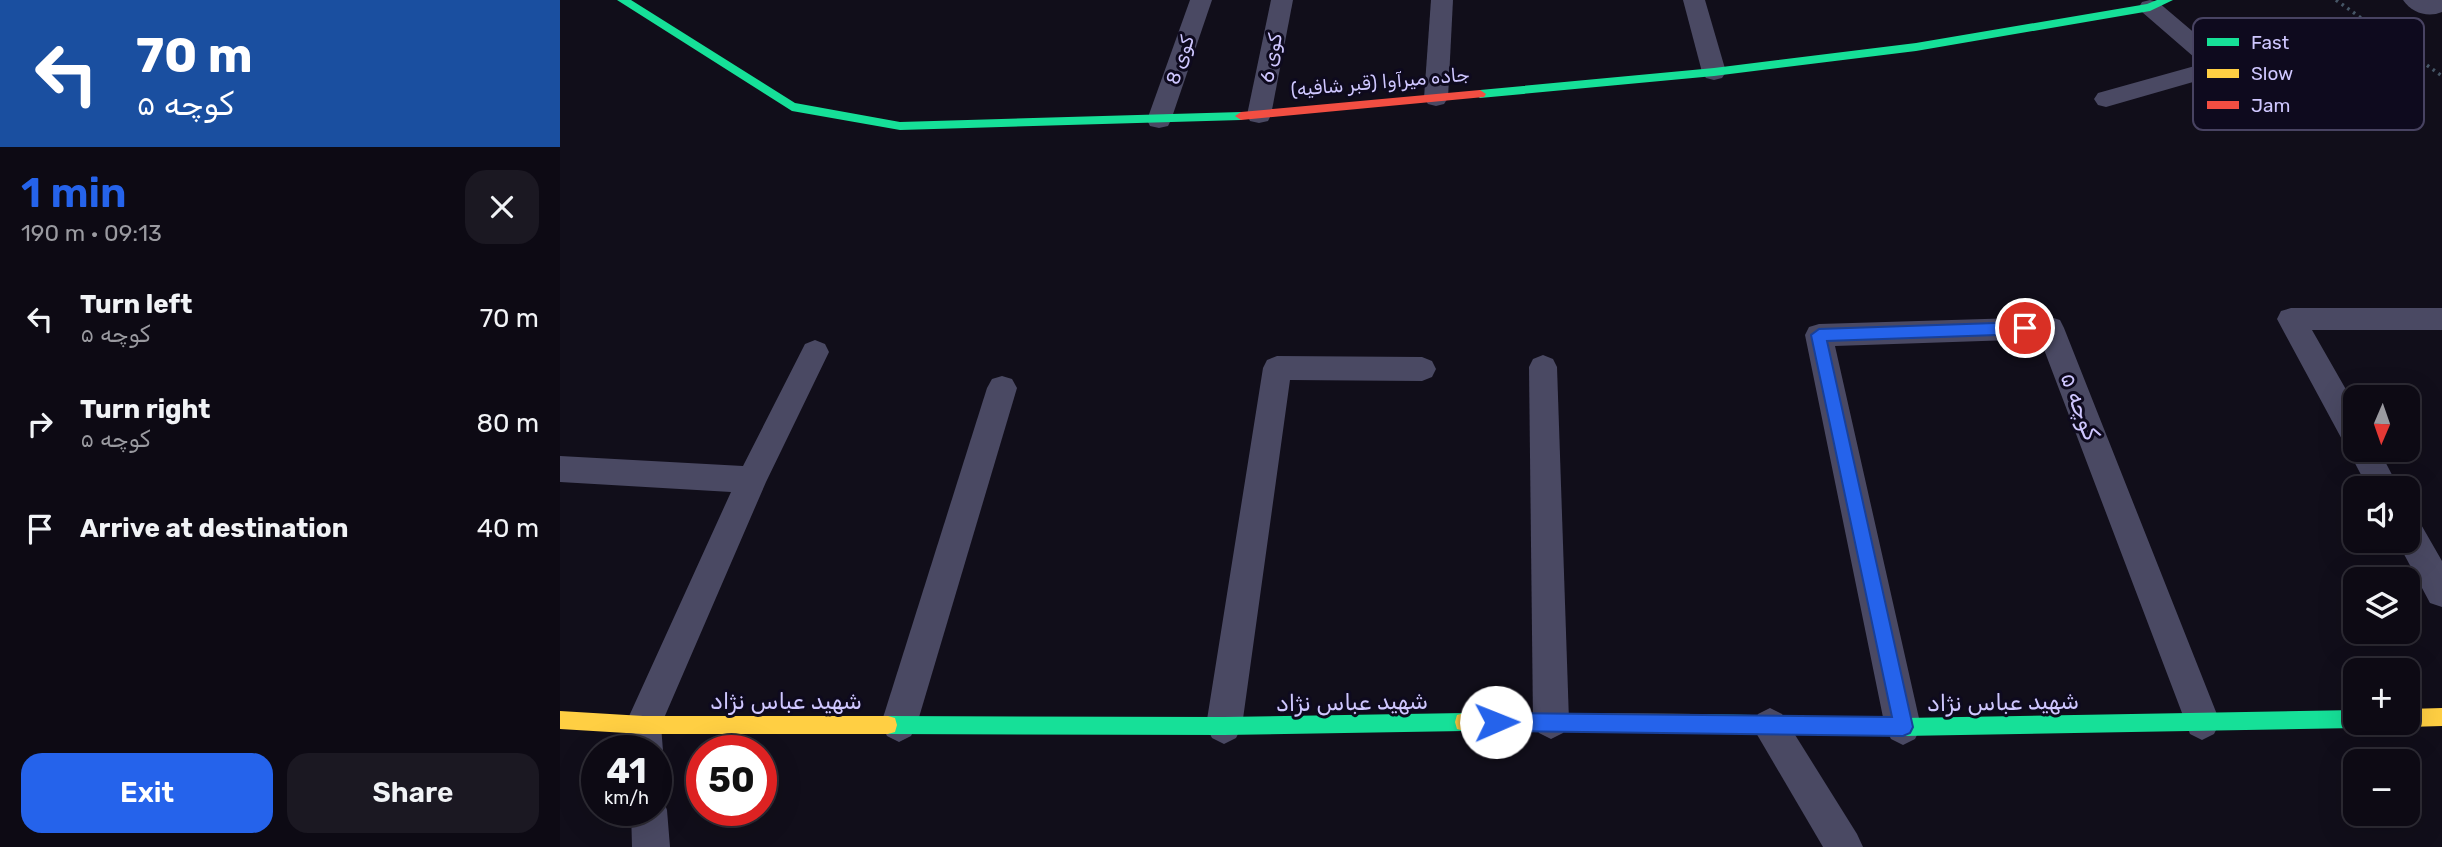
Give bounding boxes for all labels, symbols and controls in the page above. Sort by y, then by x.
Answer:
legend [2193,18,2424,130]
text: 70 m [136,26,253,84]
icon: left [21,28,112,119]
street label: کوی 6 [1255,31,1287,85]
text: Fast [2251,31,2290,54]
street label: کوی 8 [1161,32,1199,88]
text: Slow [2251,62,2293,85]
street label: جاده میرآوا (قبر شافیه) [1290,63,1470,101]
text: کوچه ۵ [136,85,234,123]
text: Jam [2251,94,2290,117]
text: 1 min [21,168,127,218]
button: close [465,170,539,244]
text: 190 m · 09:13 [21,219,162,247]
text: Turn left [80,289,192,320]
pin [1995,298,2055,358]
icon: left [21,300,59,338]
text: 70 m [480,303,539,334]
icon: arrive [2006,309,2044,347]
text: کوچه ۵ [80,320,150,348]
street label: کوچه ۵ [2054,368,2106,444]
north arrow [2343,385,2420,462]
map controls [2343,385,2420,826]
text: Turn right [80,394,210,425]
icon: right [21,405,59,443]
text: 80 m [476,408,539,439]
text: کوچه ۵ [80,425,150,453]
button: sound [2343,476,2420,553]
icon: arrive [21,510,59,548]
text: Arrive at destination [80,513,348,544]
text: 40 m [477,513,539,544]
button: layers [2343,567,2420,644]
button: + [2343,658,2420,735]
position arrow [1459,685,1533,759]
street label: شهید عباس نژاد [710,687,862,715]
street label: شهید عباس نژاد [1276,687,1428,717]
street label: شهید عباس نژاد [1927,687,2079,717]
speed limit sign: 50 [686,735,777,826]
button: − [2343,749,2420,826]
text: 41 [606,750,647,792]
button: Exit [21,753,273,833]
button: Share [287,753,539,833]
text: km/h [604,787,649,809]

